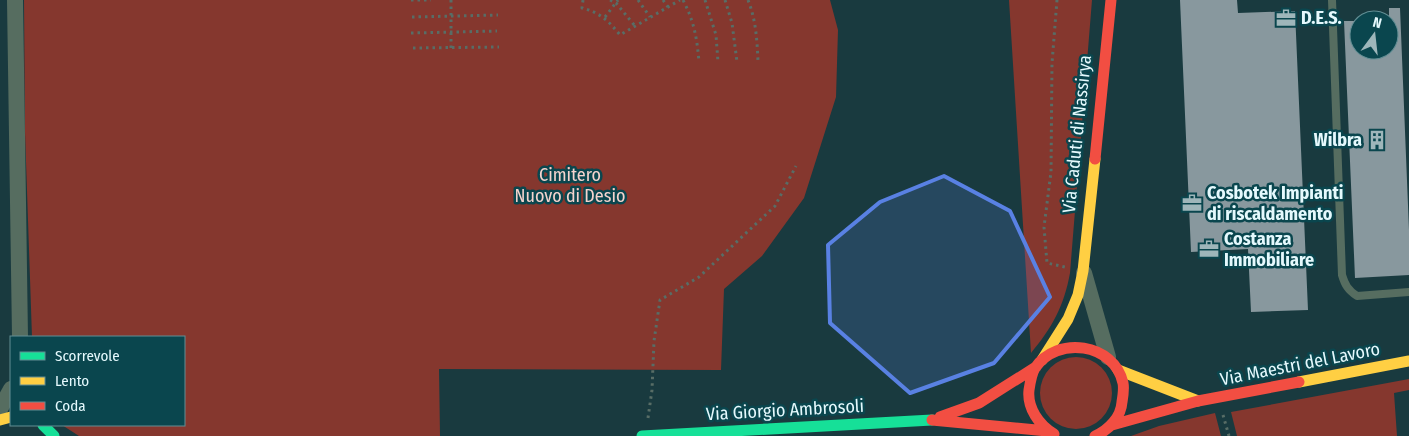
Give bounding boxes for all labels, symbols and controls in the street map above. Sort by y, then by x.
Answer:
office icon: D.E.S. [1275,7,1297,29]
place label: D.E.S. [1301,7,1342,29]
north arrow [1349,10,1399,60]
text: N [1371,14,1383,32]
street label: Via Caduti di Nassirya [1058,54,1096,214]
place label: Wilbra [1314,129,1362,151]
building icon: Wilbra [1366,129,1388,151]
park label: Cimitero Nuovo di Desio [515,164,625,207]
place label: Cosbotek Impianti di riscaldamento [1207,182,1343,225]
office icon: Cosbotek Impianti di riscaldamento [1181,192,1203,214]
place label: Costanza Immobiliare [1224,228,1314,271]
office icon: Costanza Immobiliare [1198,238,1220,260]
legend [10,336,185,426]
street label: Via Maestri del Lavoro [1218,338,1382,390]
text: Scorrevole [55,347,120,365]
text: Lento [55,372,89,390]
street label: Via Giorgio Ambrosoli [705,395,865,425]
text: Coda [55,397,86,415]

